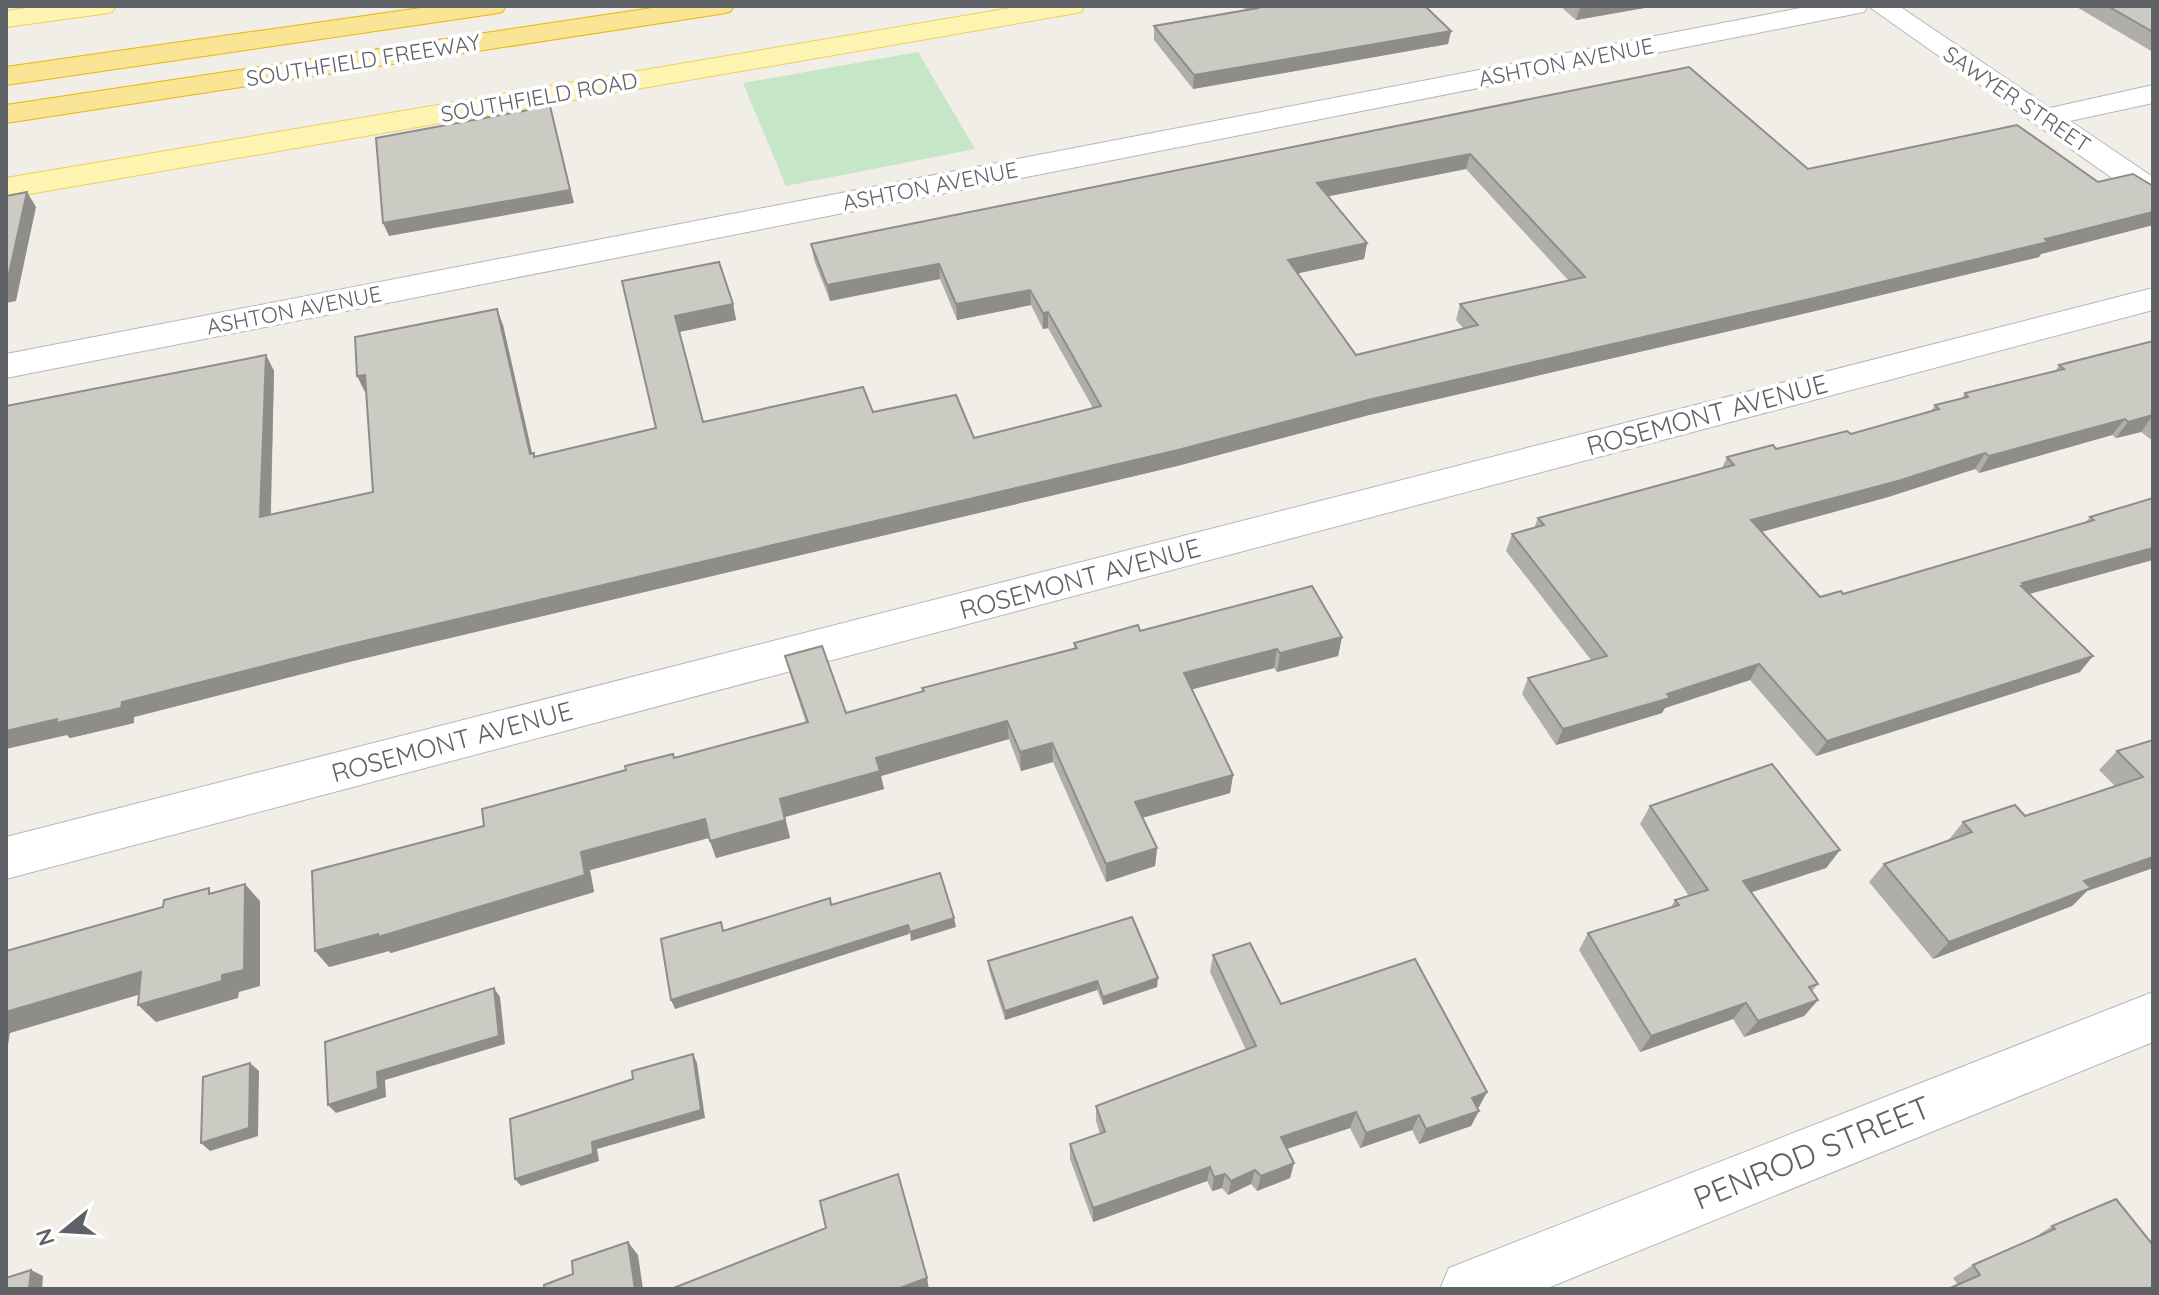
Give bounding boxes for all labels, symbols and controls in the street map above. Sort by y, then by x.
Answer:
street label: SOUTHFIELD FREEWAY [244,28,482,92]
street label: ASHTON AVENUE [1476,31,1656,93]
street label: SAWYER STREET [1938,39,2096,159]
street label: SOUTHFIELD ROAD [438,66,640,128]
street label: ASHTON AVENUE [840,155,1020,217]
street label: ASHTON AVENUE [204,279,384,341]
street label: ROSEMONT AVENUE [1583,366,1831,463]
street label: ROSEMONT AVENUE [956,530,1204,627]
street label: ROSEMONT AVENUE [328,693,576,790]
street label: PENROD STREET [1687,1086,1936,1218]
north arrow [24,1191,104,1271]
text: N [29,1225,61,1249]

